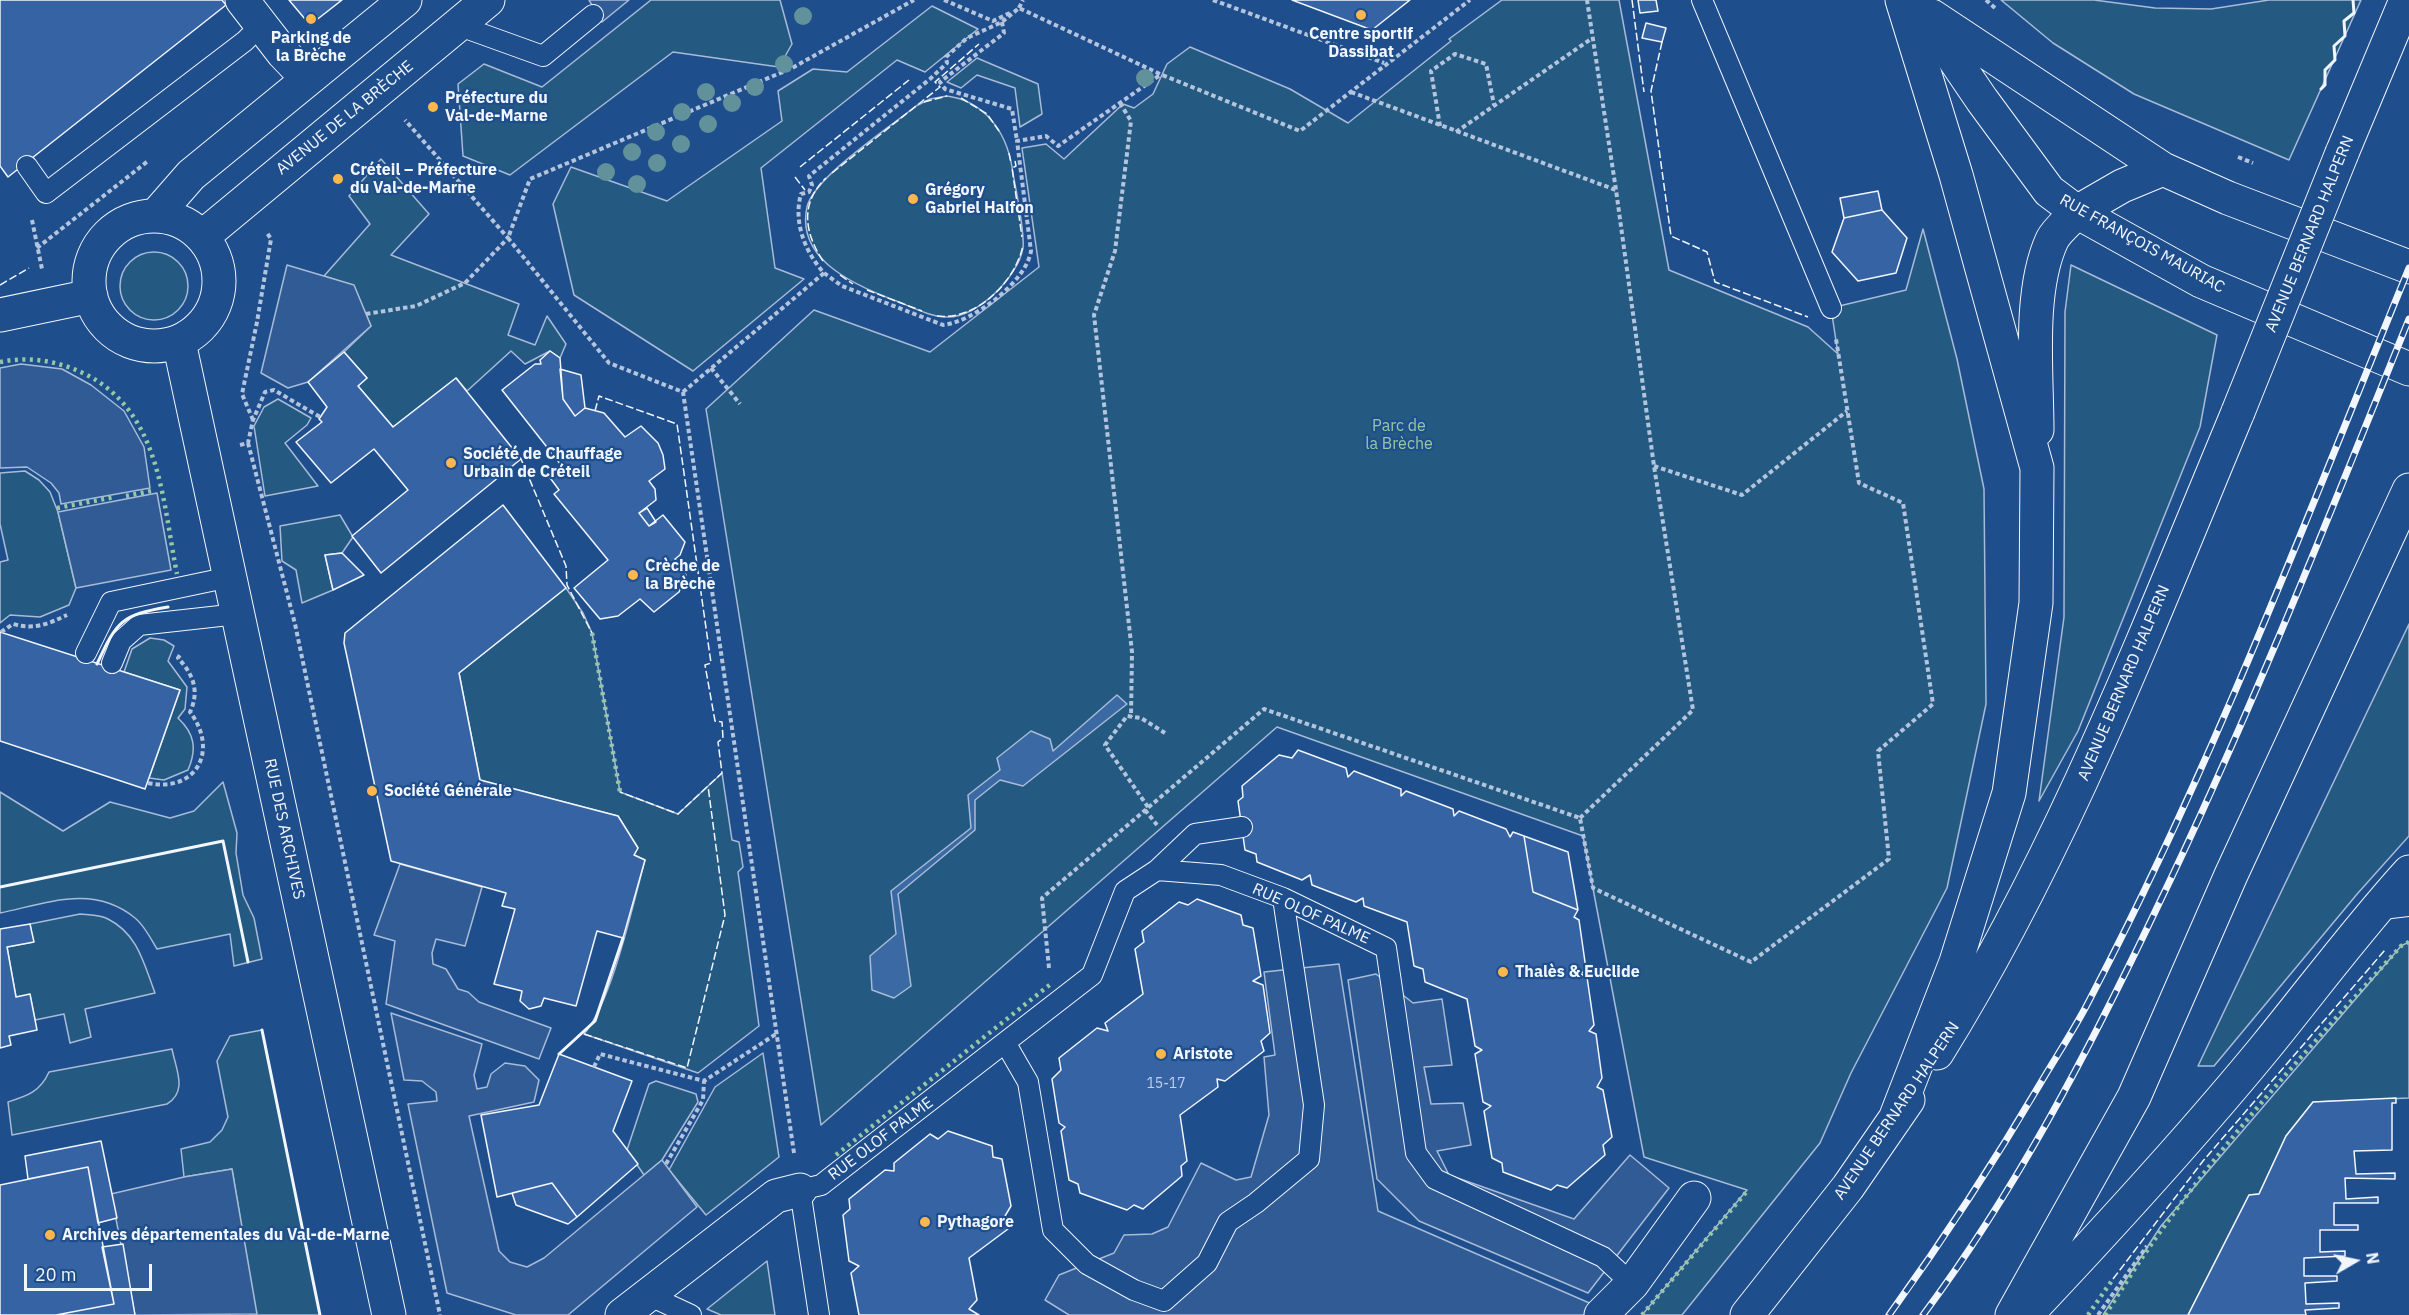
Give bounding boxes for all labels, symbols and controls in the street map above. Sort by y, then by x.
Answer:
marker: Centre sportif Dassibat [1354,8,1368,22]
marker: Parking de la Brèche [304,12,318,26]
place label: Centre sportif Dassibat [1309,24,1413,62]
place label: Parking de la Brèche [271,28,351,66]
street label: AVENUE DE LA BRÈCHE [273,57,417,179]
place label: Préfecture du Val-de-Marne [445,88,548,126]
marker: Préfecture du Val-de-Marne [426,100,440,114]
street label: AVENUE BERNARD HALPERN [2262,133,2358,335]
place label: Créteil – Préfecture du Val-de-Marne [350,160,497,198]
marker: Créteil – Préfecture du Val-de-Marne [331,172,345,186]
place label: Grégory Gabriel Halfon [925,180,1034,218]
street label: RUE FRANÇOIS MAURIAC [2056,191,2228,297]
marker: Grégory Gabriel Halfon [906,192,920,206]
park label: Parc de la Brèche [1365,416,1433,454]
place label: Société de Chauffage Urbain de Créteil [463,444,622,482]
marker: Société de Chauffage Urbain de Créteil [444,456,458,470]
place label: Crèche de la Brèche [645,556,720,594]
marker: Crèche de la Brèche [626,568,640,582]
street label: AVENUE BERNARD HALPERN [2074,582,2174,784]
street label: RUE DES ARCHIVES [260,757,308,901]
place label: Société Générale [384,781,512,801]
marker: Société Générale [365,784,379,798]
street label: RUE OLOF PALME [1249,880,1373,948]
place label: Thalès & Euclide [1515,962,1640,982]
marker: Thalès & Euclide [1496,965,1510,979]
street label: AVENUE BERNARD HALPERN [1830,1018,1964,1204]
place label: Aristote [1173,1044,1233,1064]
marker: Aristote [1154,1047,1168,1061]
house number: 15-17 [1146,1076,1186,1092]
street label: RUE OLOF PALME [825,1093,937,1185]
place label: Pythagore [937,1212,1014,1232]
marker: Pythagore [918,1215,932,1229]
place label: Archives départementales du Val-de-Marne [62,1225,390,1245]
marker: Archives départementales du Val-de-Marne [43,1228,57,1242]
north arrow [2325,1231,2385,1291]
text: N [2362,1251,2384,1265]
scale bar [27,1252,154,1290]
text: 20 m [35,1263,77,1286]

